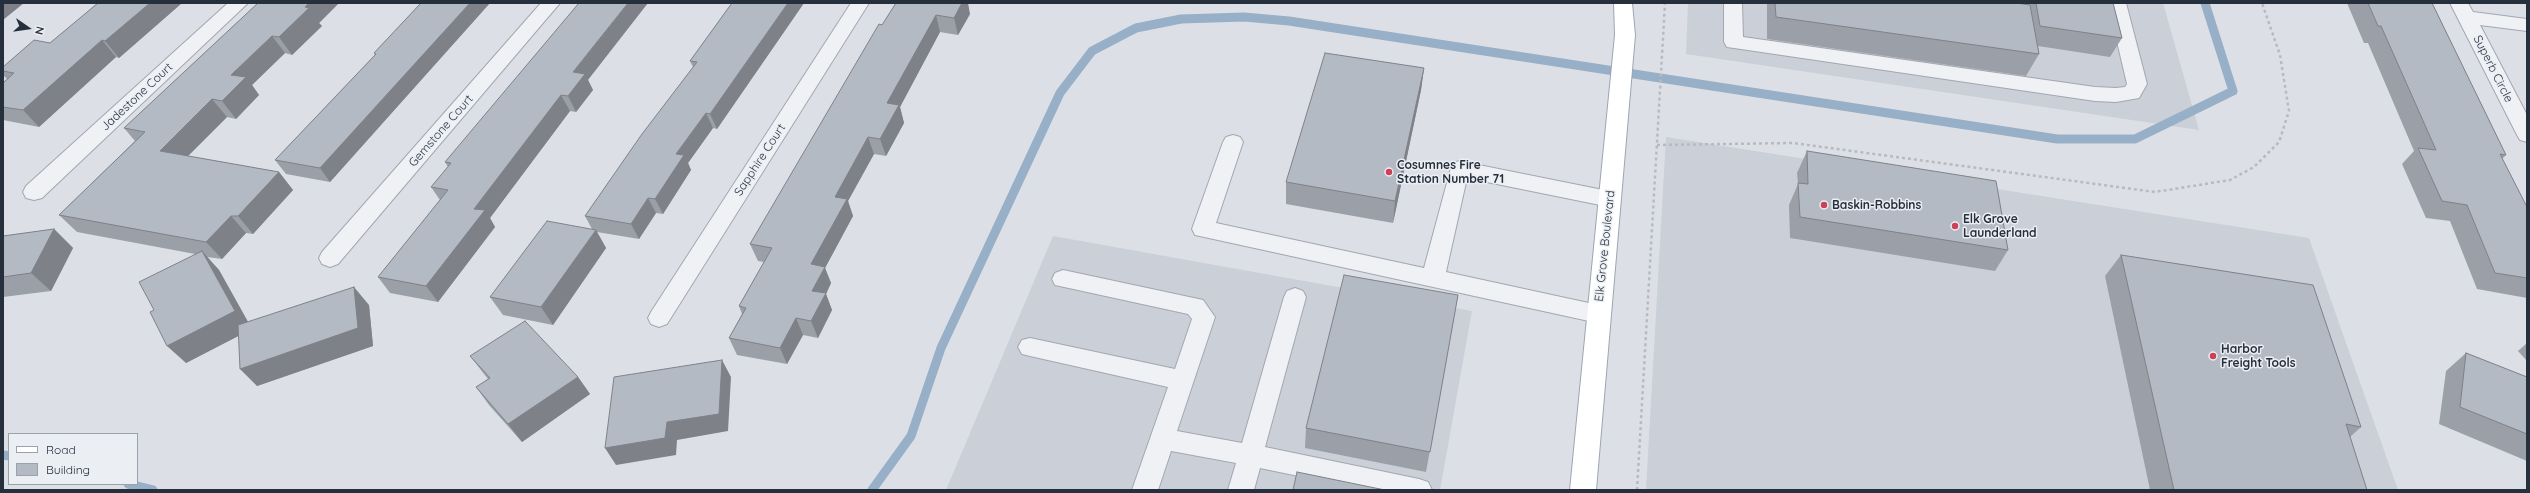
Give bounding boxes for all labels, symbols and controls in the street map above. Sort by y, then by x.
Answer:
north arrow [8,8,48,48]
text: N [32,25,47,36]
street label: Superb Circle [2470,33,2516,105]
street label: Jadestone Court [98,60,176,134]
street label: Gemstone Court [406,92,476,170]
street label: Sapphire Court [731,121,789,199]
place label: Cosumnes Fire Station Number 71 [1397,158,1504,186]
marker: Cosumnes Fire Station Number 71 [1384,167,1394,177]
street label: Elk Grove Boulevard [1592,190,1618,302]
place label: Baskin-Robbins [1832,198,1921,212]
marker: Baskin-Robbins [1819,200,1829,210]
place label: Elk Grove Launderland [1963,212,2037,240]
marker: Elk Grove Launderland [1950,221,1960,231]
place label: Harbor Freight Tools [2221,342,2296,370]
marker: Harbor Freight Tools [2208,351,2218,361]
legend [8,433,138,485]
text: Road [46,442,76,457]
text: Building [46,462,90,477]

